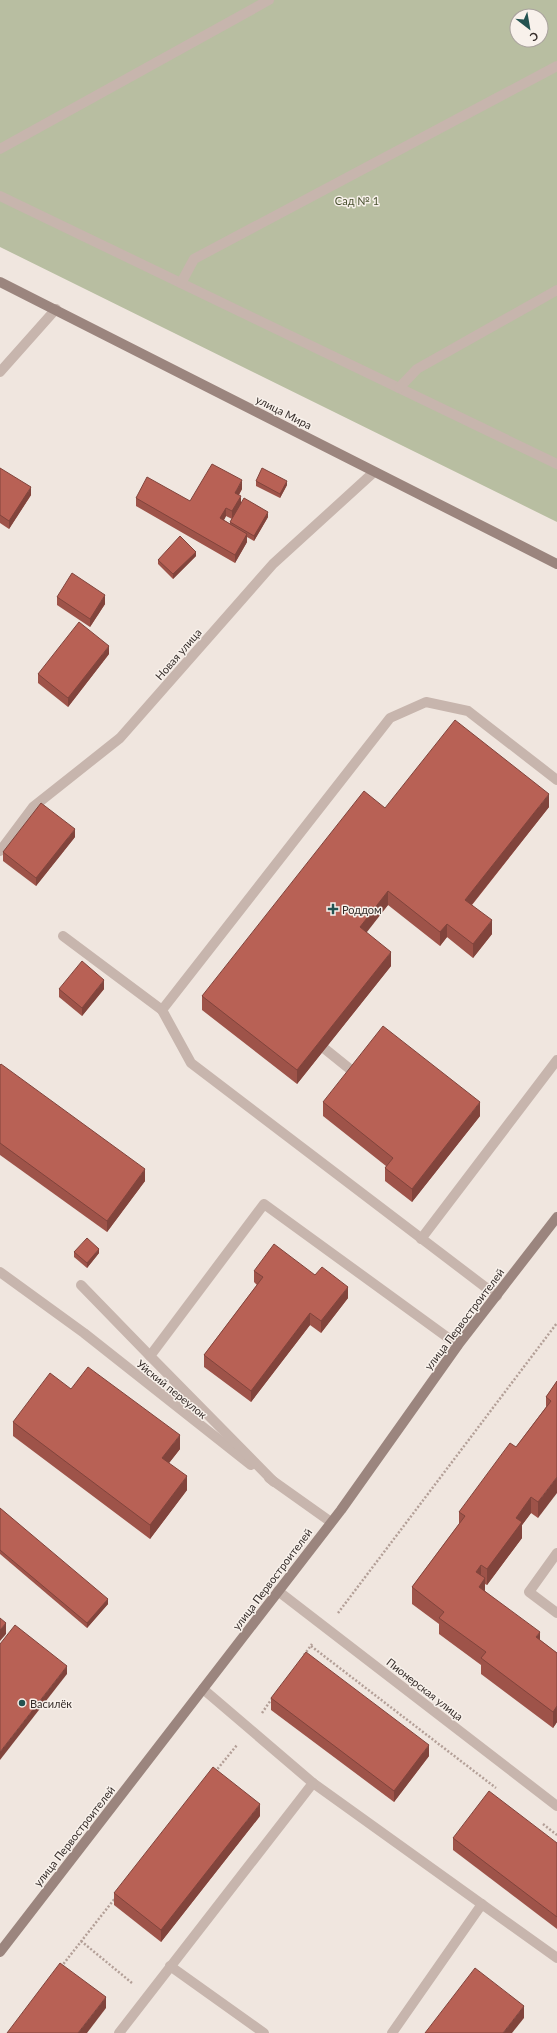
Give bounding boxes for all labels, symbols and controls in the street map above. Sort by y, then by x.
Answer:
north arrow [509,8,549,48]
text: С [527,30,541,45]
park label: Сад № 1 [335,194,379,207]
street label: улица Мира [254,392,314,432]
street label: Новая улица [152,626,204,682]
marker: Роддом [327,903,339,915]
place label: Роддом [342,903,382,916]
street label: улица Первостроителей [422,1266,506,1372]
street label: Уйский переулок [134,1357,210,1421]
street label: улица Первостроителей [230,1526,314,1632]
street label: Пионерская улица [384,1655,466,1723]
place label: Василёк [30,1697,72,1710]
marker: Василёк [17,1698,27,1708]
street label: улица Первостроителей [31,1783,117,1889]

